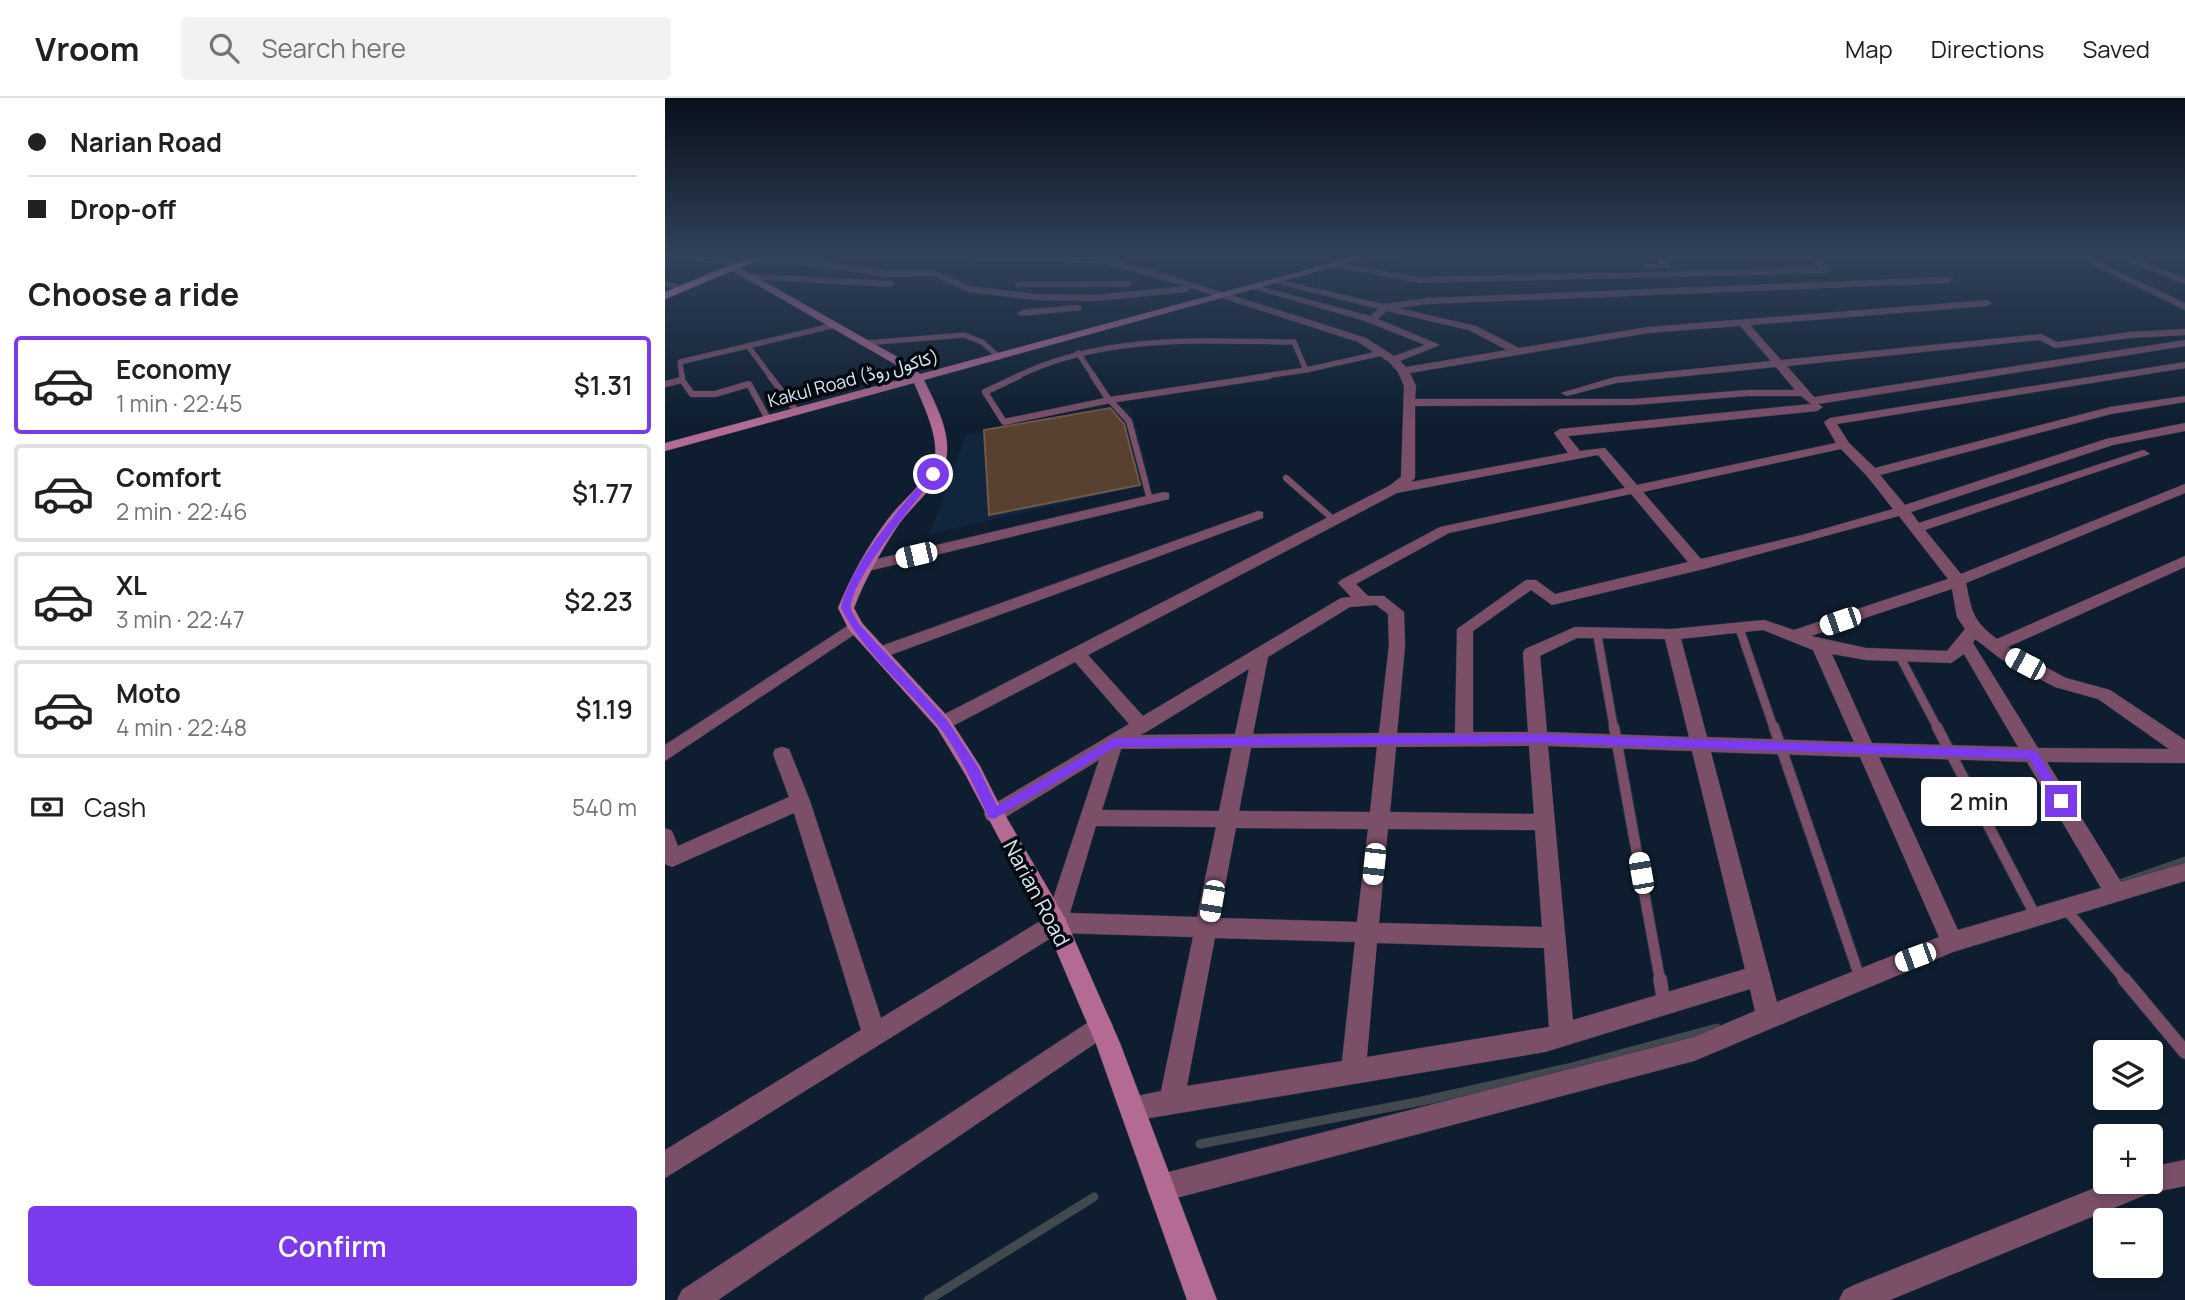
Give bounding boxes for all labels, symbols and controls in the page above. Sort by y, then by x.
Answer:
search box [181,17,671,80]
text: Vroom [35,26,139,71]
icon: search [205,29,243,67]
text: Search here [261,30,406,66]
text: Map [1845,32,1893,65]
text: Directions [1931,32,2044,65]
text: Saved [2082,32,2150,65]
text: Narian Road [70,124,222,160]
text: Drop-off [70,191,176,227]
text: Choose a ride [28,272,239,316]
street label: Kakul Road (کاکول روڈ) [765,344,941,412]
text: Economy [116,351,231,387]
icon: car [32,354,95,417]
text: $1.31 [574,367,633,403]
text: 1 min · 22:45 [116,387,242,419]
route start [917,458,949,490]
text: Comfort [116,459,222,495]
icon: car [32,462,95,525]
text: $1.77 [572,475,633,511]
text: 2 min · 22:46 [116,495,248,527]
car [894,540,939,570]
text: XL [116,567,147,603]
icon: car [32,570,95,633]
text: $2.23 [564,583,633,619]
text: 3 min · 22:47 [116,603,244,635]
car [1817,604,1864,638]
car [2002,645,2049,683]
text: Moto [116,675,181,711]
icon: car [32,678,95,741]
text: $1.19 [576,691,633,727]
text: 4 min · 22:48 [116,711,247,743]
callout: 2 min [1921,776,2037,826]
text: 2 min [1950,785,2008,817]
route end [2045,785,2077,817]
icon: cash [28,788,66,826]
text: Cash [84,789,146,825]
text: 540 m [572,791,637,823]
street label: Narian Road [997,835,1077,951]
car [1362,842,1387,886]
car [1628,850,1655,896]
car [1199,878,1226,924]
car [1892,940,1939,974]
map controls [2093,1040,2163,1278]
button: layers [2093,1040,2163,1110]
button: + [2093,1124,2163,1194]
button: Confirm [28,1206,637,1286]
button: − [2093,1208,2163,1278]

